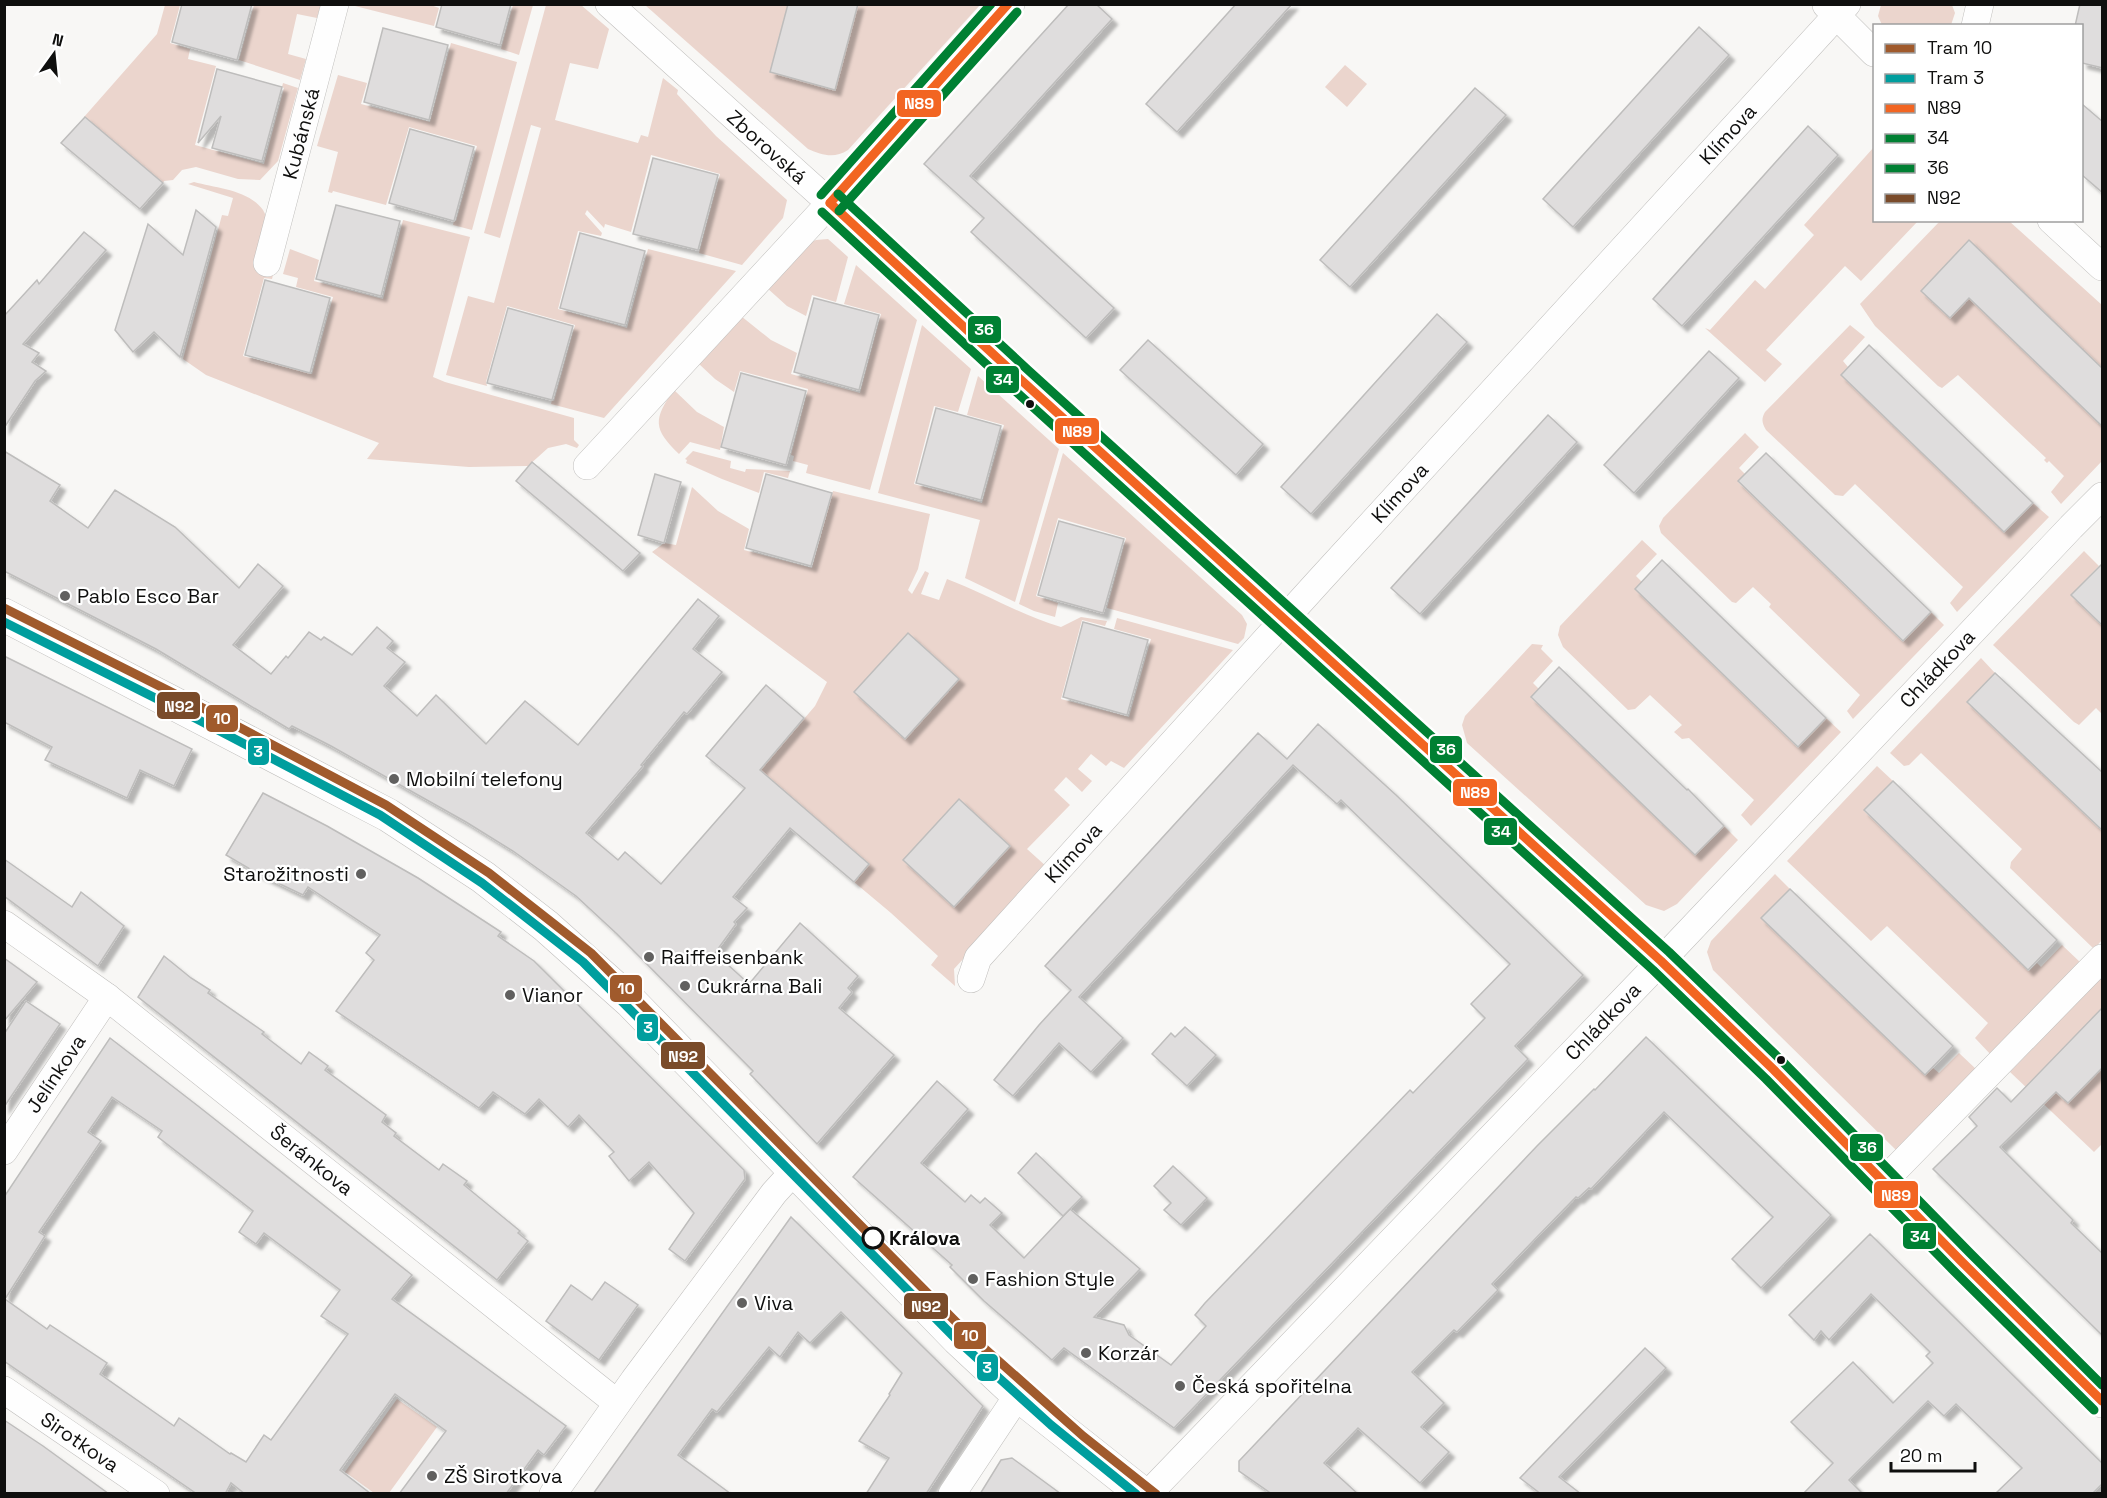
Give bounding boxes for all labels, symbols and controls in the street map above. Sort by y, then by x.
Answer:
north arrow [24,24,84,84]
legend [1873,24,2083,222]
text: N [50,28,66,52]
text: Tram 10 [1927,36,1992,59]
text: Tram 3 [1927,66,1984,89]
street label: Kubánská [277,85,325,182]
line badge: N89 [896,89,942,118]
text: N89 [904,93,934,114]
text: N89 [1927,96,1961,119]
street label: Klímova [1693,99,1762,170]
street label: Zborovská [722,104,812,190]
text: 34 [1927,126,1949,149]
text: 36 [1927,156,1949,179]
text: N92 [1927,186,1961,209]
line badge: 36 [967,315,1002,344]
text: 36 [974,319,994,340]
line badge: 34 [985,365,1020,394]
text: 34 [993,369,1013,390]
unlabelled marker [1024,398,1036,410]
line badge: N89 [1054,417,1100,445]
text: N89 [1062,421,1092,442]
street label: Klímova [1365,457,1434,529]
place label: Pablo Esco Bar [77,583,219,609]
marker: Pablo Esco Bar [58,589,72,603]
street label: Chládkova [1894,624,1980,713]
line badge: N92 [156,691,201,720]
text: N92 [164,696,194,717]
line badge: 10 [205,704,239,733]
text: 10 [213,708,231,729]
line badge: 36 [1429,735,1463,764]
line badge: 3 [247,737,270,766]
text: 36 [1436,739,1456,760]
text: 3 [253,741,263,762]
place label: Mobilní telefony [406,766,563,792]
marker: Mobilní telefony [387,772,401,786]
line badge: N89 [1452,778,1498,807]
text: N89 [1460,782,1490,803]
street label: Klímova [1039,817,1107,889]
line badge: 34 [1483,817,1518,846]
text: 34 [1491,821,1511,842]
place label: Starožitnosti [223,861,349,887]
marker: Starožitnosti [354,867,368,881]
place label: Raiffeisenbank [661,944,804,970]
marker: Raiffeisenbank [642,950,656,964]
place label: Cukrárna Bali [697,973,823,999]
line badge: 10 [609,974,643,1003]
street label: Chládkova [1559,977,1646,1066]
text: 10 [617,978,635,999]
marker: Cukrárna Bali [678,979,692,993]
place label: Vianor [522,982,583,1008]
marker: Vianor [503,988,517,1002]
line badge: 3 [636,1013,659,1042]
text: 3 [643,1017,653,1038]
street label: Jelínkova [20,1029,91,1118]
line badge: N92 [660,1041,706,1070]
text: N92 [668,1046,698,1067]
unlabelled marker [1775,1054,1787,1066]
street label: Šeránkova [265,1119,359,1201]
line badge: 36 [1849,1133,1884,1162]
text: 36 [1857,1137,1877,1158]
line badge: N89 [1873,1180,1919,1209]
text: N89 [1881,1185,1911,1206]
line badge: 34 [1902,1222,1937,1250]
place label: Králova [889,1225,961,1251]
text: 34 [1910,1226,1930,1247]
marker: Králova [862,1227,884,1249]
place label: Fashion Style [985,1266,1115,1292]
marker: Fashion Style [966,1272,980,1286]
place label: Viva [754,1290,793,1316]
line badge: N92 [903,1292,949,1320]
marker: Viva [735,1296,749,1310]
text: N92 [911,1296,941,1317]
line badge: 10 [953,1321,987,1350]
text: 10 [961,1325,979,1346]
place label: Korzár [1098,1340,1159,1366]
marker: Korzár [1079,1346,1093,1360]
line badge: 3 [976,1353,999,1382]
text: 3 [982,1357,992,1378]
place label: Česká spořitelna [1192,1373,1352,1399]
marker: Česká spořitelna [1173,1379,1187,1393]
street label: Sirotkova [36,1406,124,1478]
scale bar [1891,1435,1975,1473]
text: 20 m [1900,1444,1943,1467]
place label: ZŠ Sirotkova [444,1463,563,1489]
marker: ZŠ Sirotkova [425,1469,439,1483]

